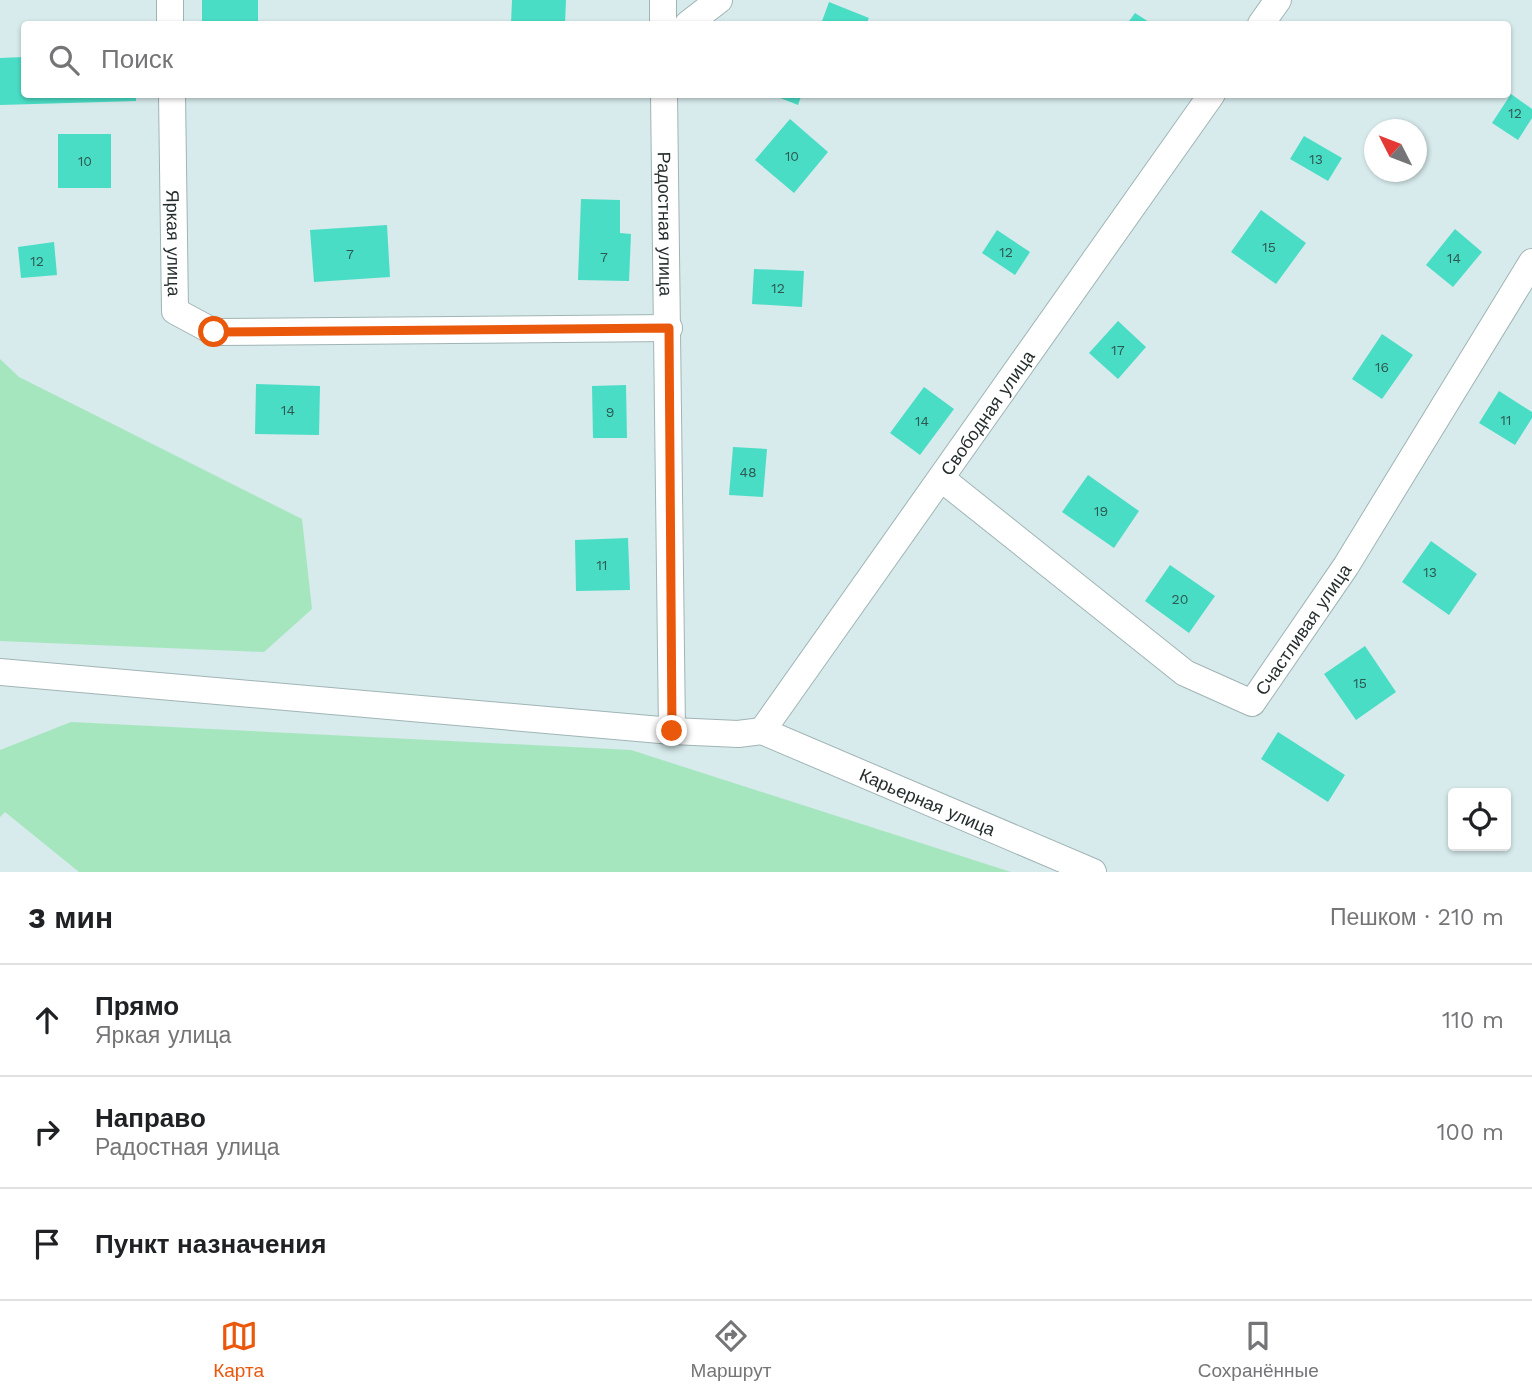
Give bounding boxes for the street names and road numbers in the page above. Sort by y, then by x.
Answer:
street label: Радостная улица [654,152,677,297]
street label: Яркая улица [163,189,185,297]
street label: Свободная улица [936,345,1039,479]
street label: Счастливая улица [1250,559,1356,699]
street label: Карьерная улица [857,763,999,840]

